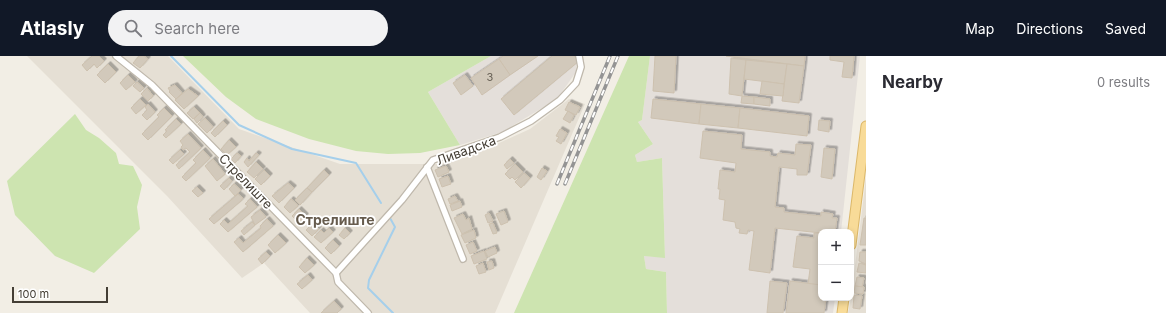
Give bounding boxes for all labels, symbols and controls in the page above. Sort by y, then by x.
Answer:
search box [108,10,388,46]
text: Atlasly [20,17,84,40]
icon: search [122,17,144,39]
text: Search here [154,19,240,38]
text: Map [965,20,994,37]
text: Directions [1016,20,1083,37]
text: Saved [1105,20,1146,37]
house number: 3 [487,70,494,84]
text: Nearby [882,72,943,92]
text: 0 results [1097,74,1150,90]
street label: Ливадска [434,132,498,168]
street label: Стрелиште [216,150,276,212]
district label: Стрелиште [295,211,375,228]
map controls [818,229,854,301]
button: + [818,229,854,265]
button: − [818,265,854,301]
scale bar [12,285,108,304]
text: 100 m [18,287,49,301]

